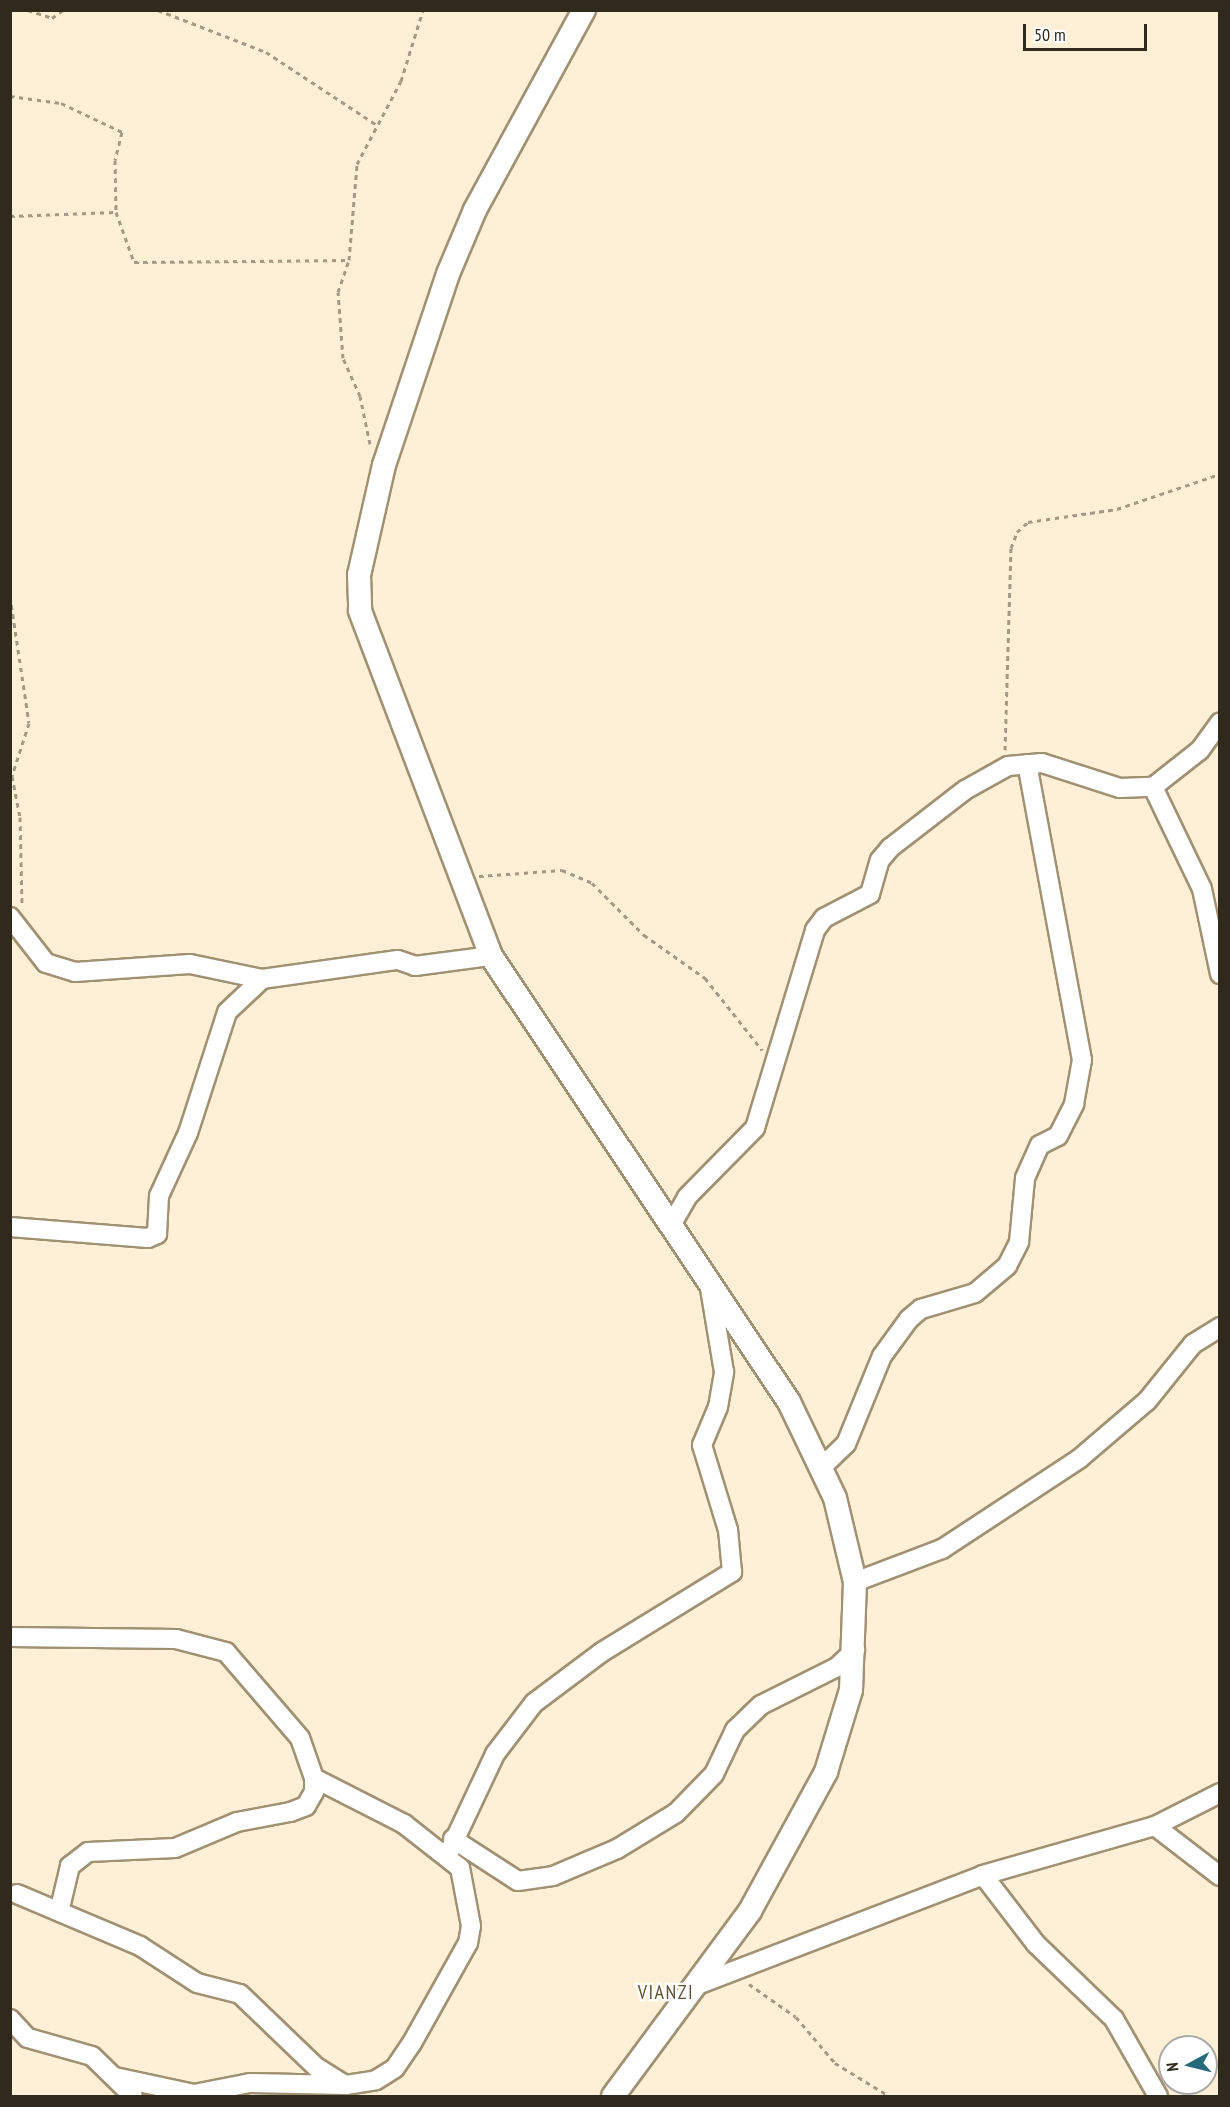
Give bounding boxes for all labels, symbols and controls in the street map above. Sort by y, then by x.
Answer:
scale bar [1026,12,1150,50]
text: 50 m [1034,23,1066,46]
district label: VIANZI [638,1980,694,2004]
north arrow [1158,2035,1218,2095]
text: N [1162,2061,1183,2072]

